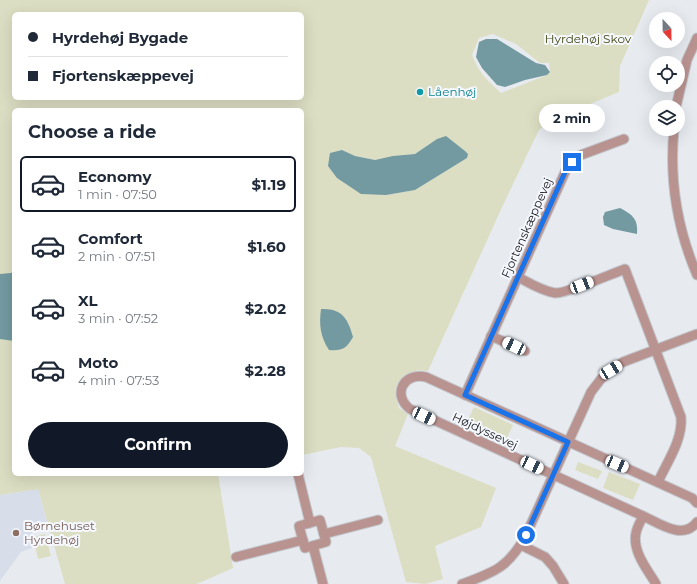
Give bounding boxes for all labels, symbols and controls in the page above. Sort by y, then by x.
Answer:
north arrow [649,12,685,48]
map controls [649,12,685,136]
text: Hyrdehøj Bygade [52,28,188,47]
park label: Hyrdehøj Skov [545,31,632,46]
button: locate [649,56,685,92]
text: Fjortenskæppevej [52,66,194,85]
place label: Låenhøj [428,84,476,99]
marker: Låenhøj [415,87,425,97]
button: layers [649,100,685,136]
callout: 2 min [539,104,605,132]
text: 2 min [553,110,591,126]
text: Choose a ride [28,121,156,143]
route end [563,153,581,171]
icon: car [30,166,66,202]
text: Economy [78,167,151,186]
text: $1.19 [252,175,286,194]
street label: Fjortenskæppevej [498,175,555,280]
text: 1 min · 07:50 [78,186,157,202]
icon: car [30,228,66,264]
text: Comfort [78,229,143,248]
text: $1.60 [247,237,286,256]
text: 2 min · 07:51 [78,248,156,264]
car [569,275,595,295]
icon: car [30,290,66,326]
text: XL [78,291,97,310]
text: $2.02 [245,299,286,318]
text: 3 min · 07:52 [78,310,158,326]
car [501,335,527,357]
icon: car [30,352,66,388]
text: Moto [78,353,118,372]
car [598,359,624,381]
text: $2.28 [245,361,286,380]
text: 4 min · 07:53 [78,372,159,388]
car [411,405,437,427]
street label: Højdyssevej [450,409,520,452]
button: Confirm [28,422,288,468]
car [519,454,545,476]
car [604,454,630,474]
place label: Børnehuset Hyrdehøj [24,518,95,547]
route start [517,526,535,544]
marker: Børnehuset Hyrdehøj [11,528,21,538]

